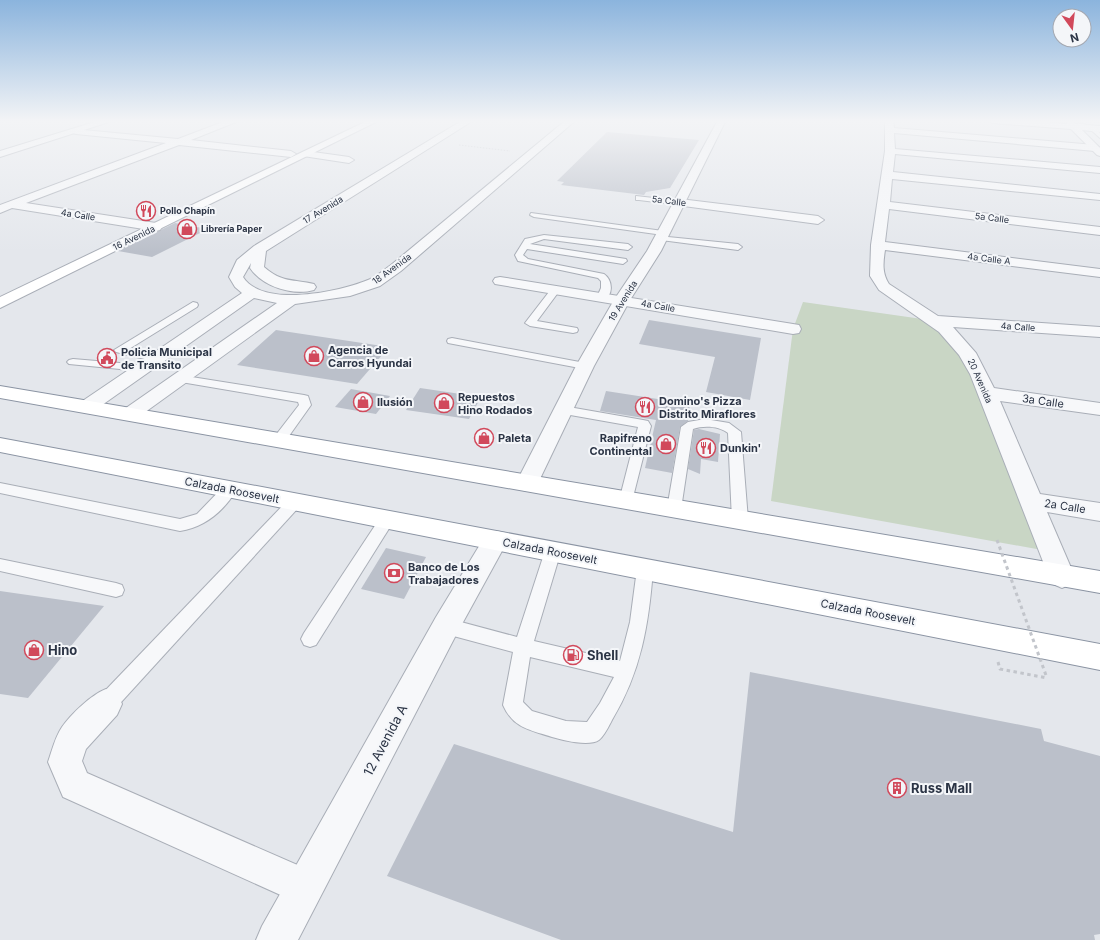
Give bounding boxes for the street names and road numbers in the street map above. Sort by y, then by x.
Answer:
street label: 17 Avenida [301,193,345,226]
street label: 5a Calle [651,193,687,208]
street label: 4a Calle [60,206,96,223]
street label: 5a Calle [974,210,1010,225]
street label: 16 Avenida [111,223,157,252]
street label: 4a Calle A [967,250,1011,267]
street label: 18 Avenida [370,251,413,286]
street label: 19 Avenida [606,279,639,323]
street label: 4a Calle [640,297,676,314]
street label: 4a Calle [1000,320,1036,333]
street label: 20 Avenida [966,357,995,405]
street label: 3a Calle [1021,391,1065,411]
street label: Calzada Roosevelt [184,474,281,506]
street label: 2a Calle [1043,496,1087,516]
street label: Calzada Roosevelt [502,535,599,567]
street label: Calzada Roosevelt [820,596,917,628]
street label: 12 Avenida A [360,702,410,778]

